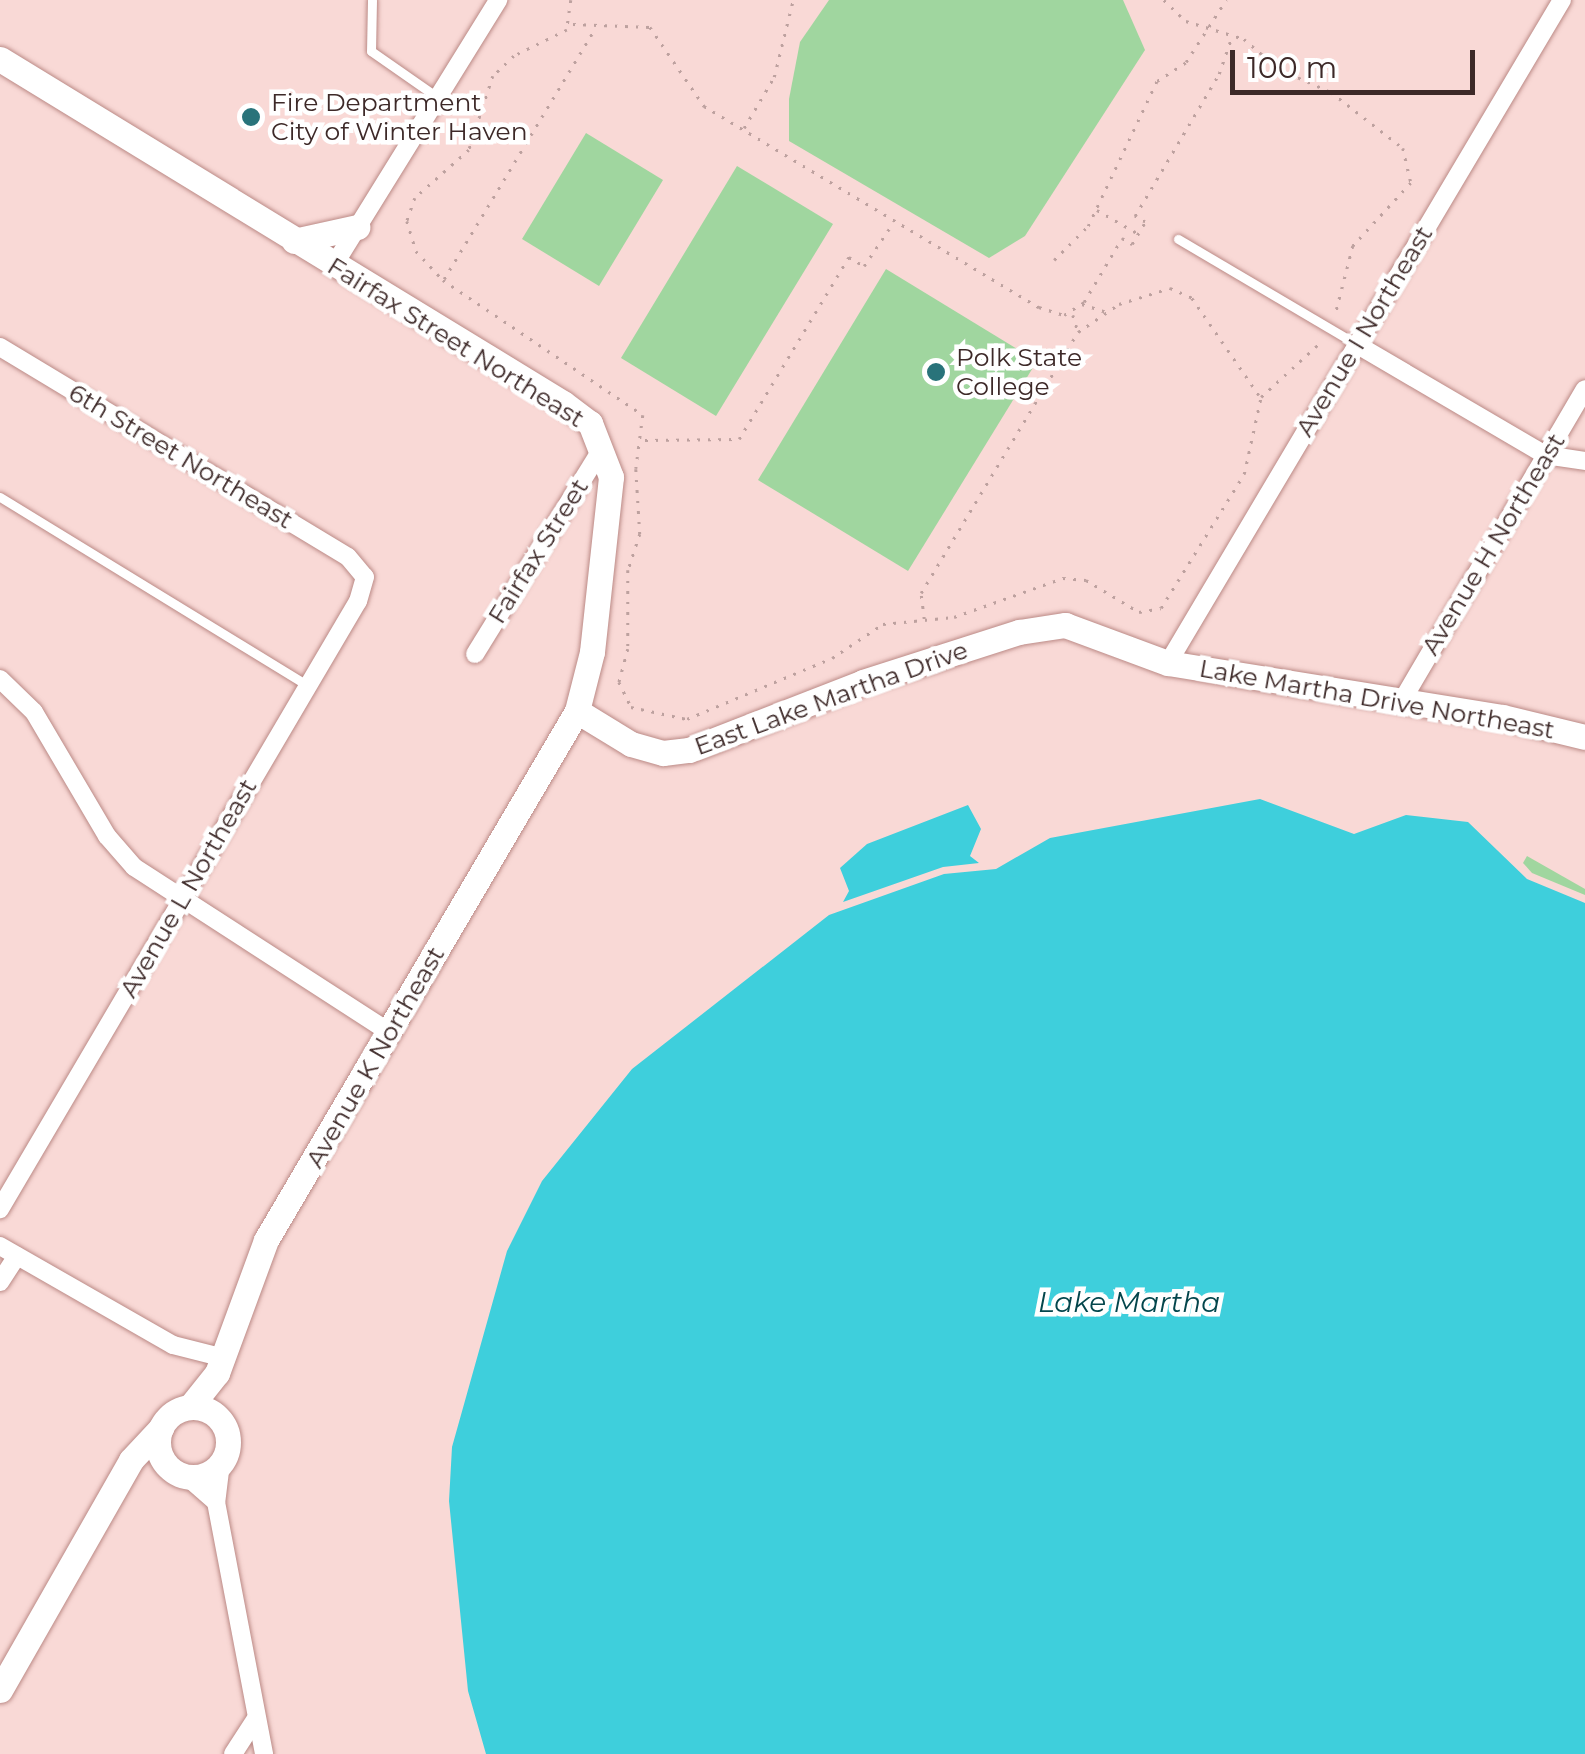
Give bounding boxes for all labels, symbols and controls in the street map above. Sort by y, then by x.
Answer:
scale bar [1235,30,1480,92]
text: 100 m [1247,49,1337,86]
place label: Fire Department City of Winter Haven [271,88,528,147]
marker: Fire Department City of Winter Haven [240,106,262,128]
street label: Avenue I Northeast [1289,220,1439,442]
street label: Fairfax Street Northeast [322,251,590,433]
place label: Polk State College [956,343,1082,402]
marker: Polk State College [925,361,947,383]
street label: 6th Street Northeast [63,377,299,535]
street label: Avenue H Northeast [1415,428,1571,660]
street label: Fairfax Street [481,473,595,629]
street label: East Lake Martha Drive [690,635,972,761]
street label: Lake Martha Drive Northeast [1197,653,1557,745]
street label: Avenue L Northeast [113,773,263,1003]
street label: Avenue K Northeast [299,941,451,1173]
water label: Lake Martha [1038,1285,1220,1319]

